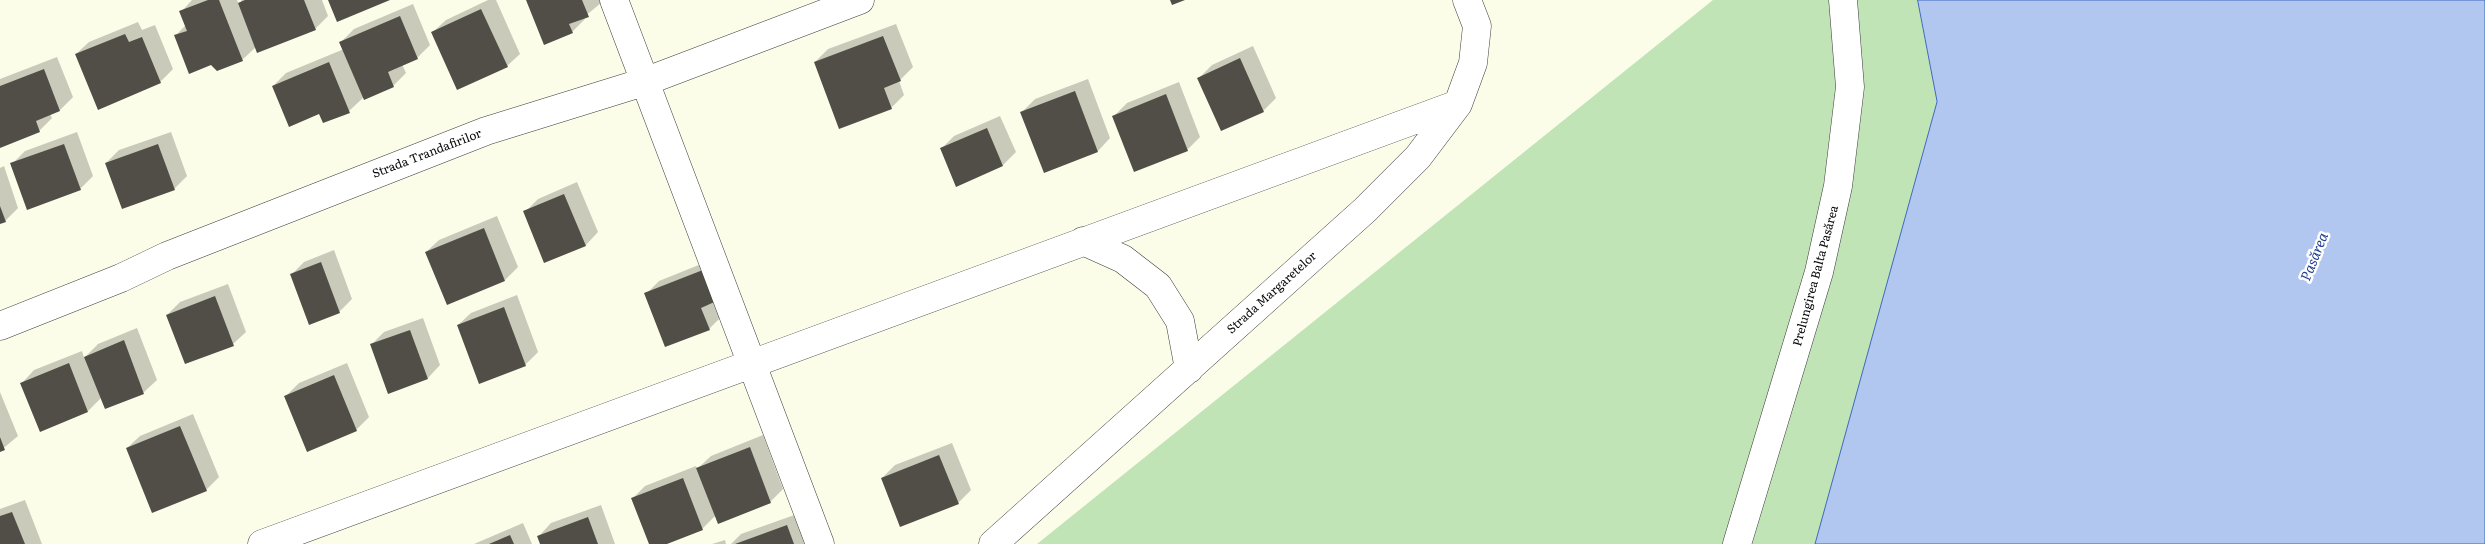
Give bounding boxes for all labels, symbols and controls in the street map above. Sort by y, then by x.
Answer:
street label: Strada Trandafirilor [370,127,484,181]
street label: Prelungirea Balta Pasărea [1790,204,1842,348]
water label: Pasărea [2298,230,2332,284]
street label: Strada Margaretelor [1224,249,1320,337]

